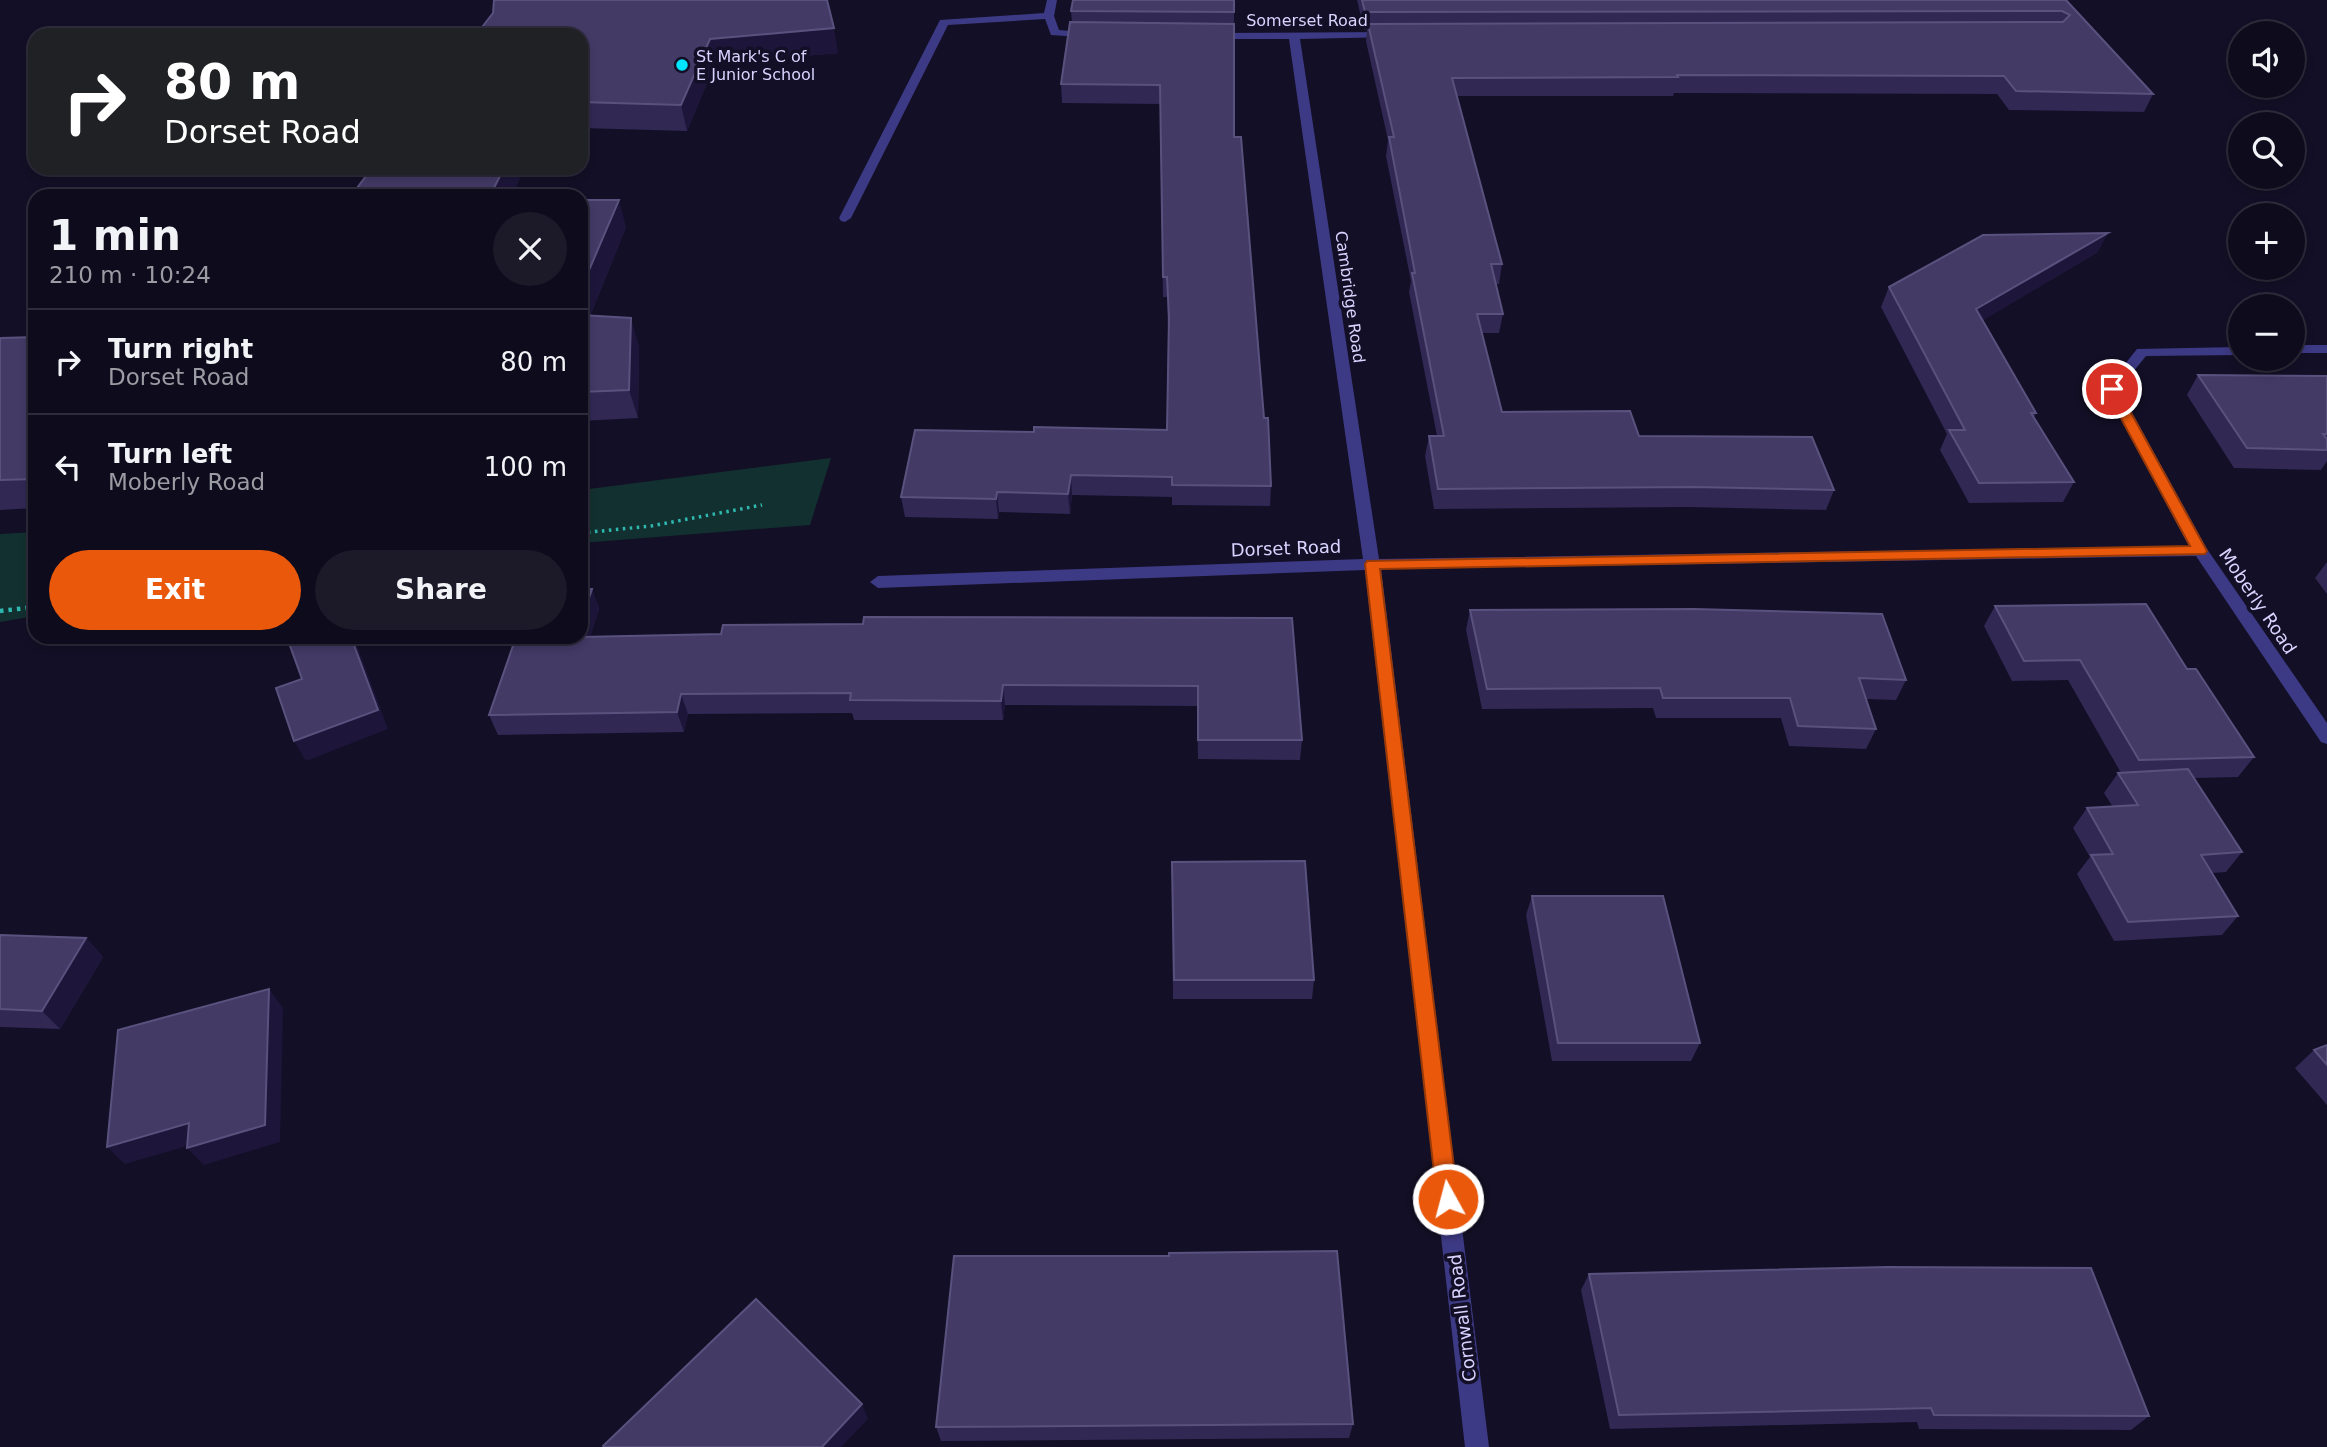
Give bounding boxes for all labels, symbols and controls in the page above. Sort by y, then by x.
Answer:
street label: Somerset Road [1246,11,1368,30]
map controls [2228,21,2305,371]
button: sound [2228,21,2305,98]
place label: St Mark's C of E Junior School [696,47,815,84]
text: 80 m [164,54,300,111]
icon: right [49,56,140,147]
marker: St Mark's C of E Junior School [674,57,690,73]
button: search [2228,112,2305,189]
text: Dorset Road [164,113,361,151]
button: + [2228,203,2305,280]
text: 1 min [49,211,181,260]
button: close [493,212,567,286]
street label: Cambridge Road [1331,230,1369,364]
text: 210 m · 10:24 [49,262,211,288]
button: − [2228,294,2305,371]
text: Turn right [108,334,253,364]
icon: right [49,343,87,381]
text: 80 m [500,347,567,377]
pin [2082,359,2142,419]
text: Dorset Road [108,364,249,390]
icon: arrive [2093,370,2131,408]
text: Turn left [108,439,232,469]
icon: left [49,448,87,486]
text: 100 m [484,452,567,482]
text: Moberly Road [108,469,265,495]
street label: Dorset Road [1230,536,1342,560]
street label: Moberly Road [2215,544,2301,658]
button: Exit [49,550,301,630]
button: Share [315,550,567,630]
position arrow [1411,1162,1485,1236]
street label: Cornwall Road [1444,1253,1480,1383]

